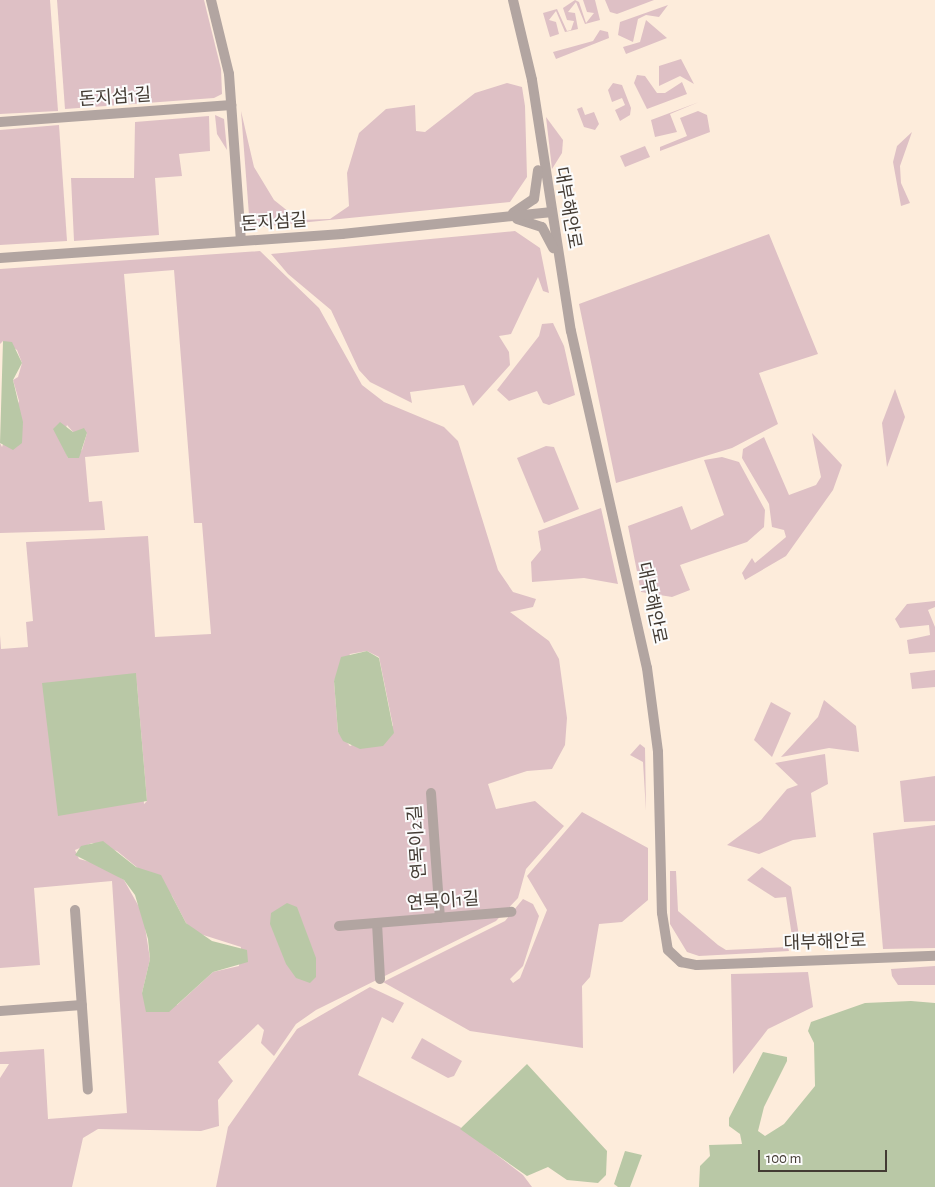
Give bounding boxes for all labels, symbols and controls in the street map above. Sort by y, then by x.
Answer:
street label: 돈지섬1길 [78,85,152,111]
street label: 대부해안로 [549,165,585,251]
street label: 돈지섬길 [240,210,308,236]
street label: 대부해안로 [632,560,670,646]
street label: 연목이2길 [405,804,431,880]
street label: 연목이1길 [406,889,480,915]
street label: 대부해안로 [783,931,867,955]
scale bar [760,1140,889,1172]
text: 100 m [766,1151,801,1166]

